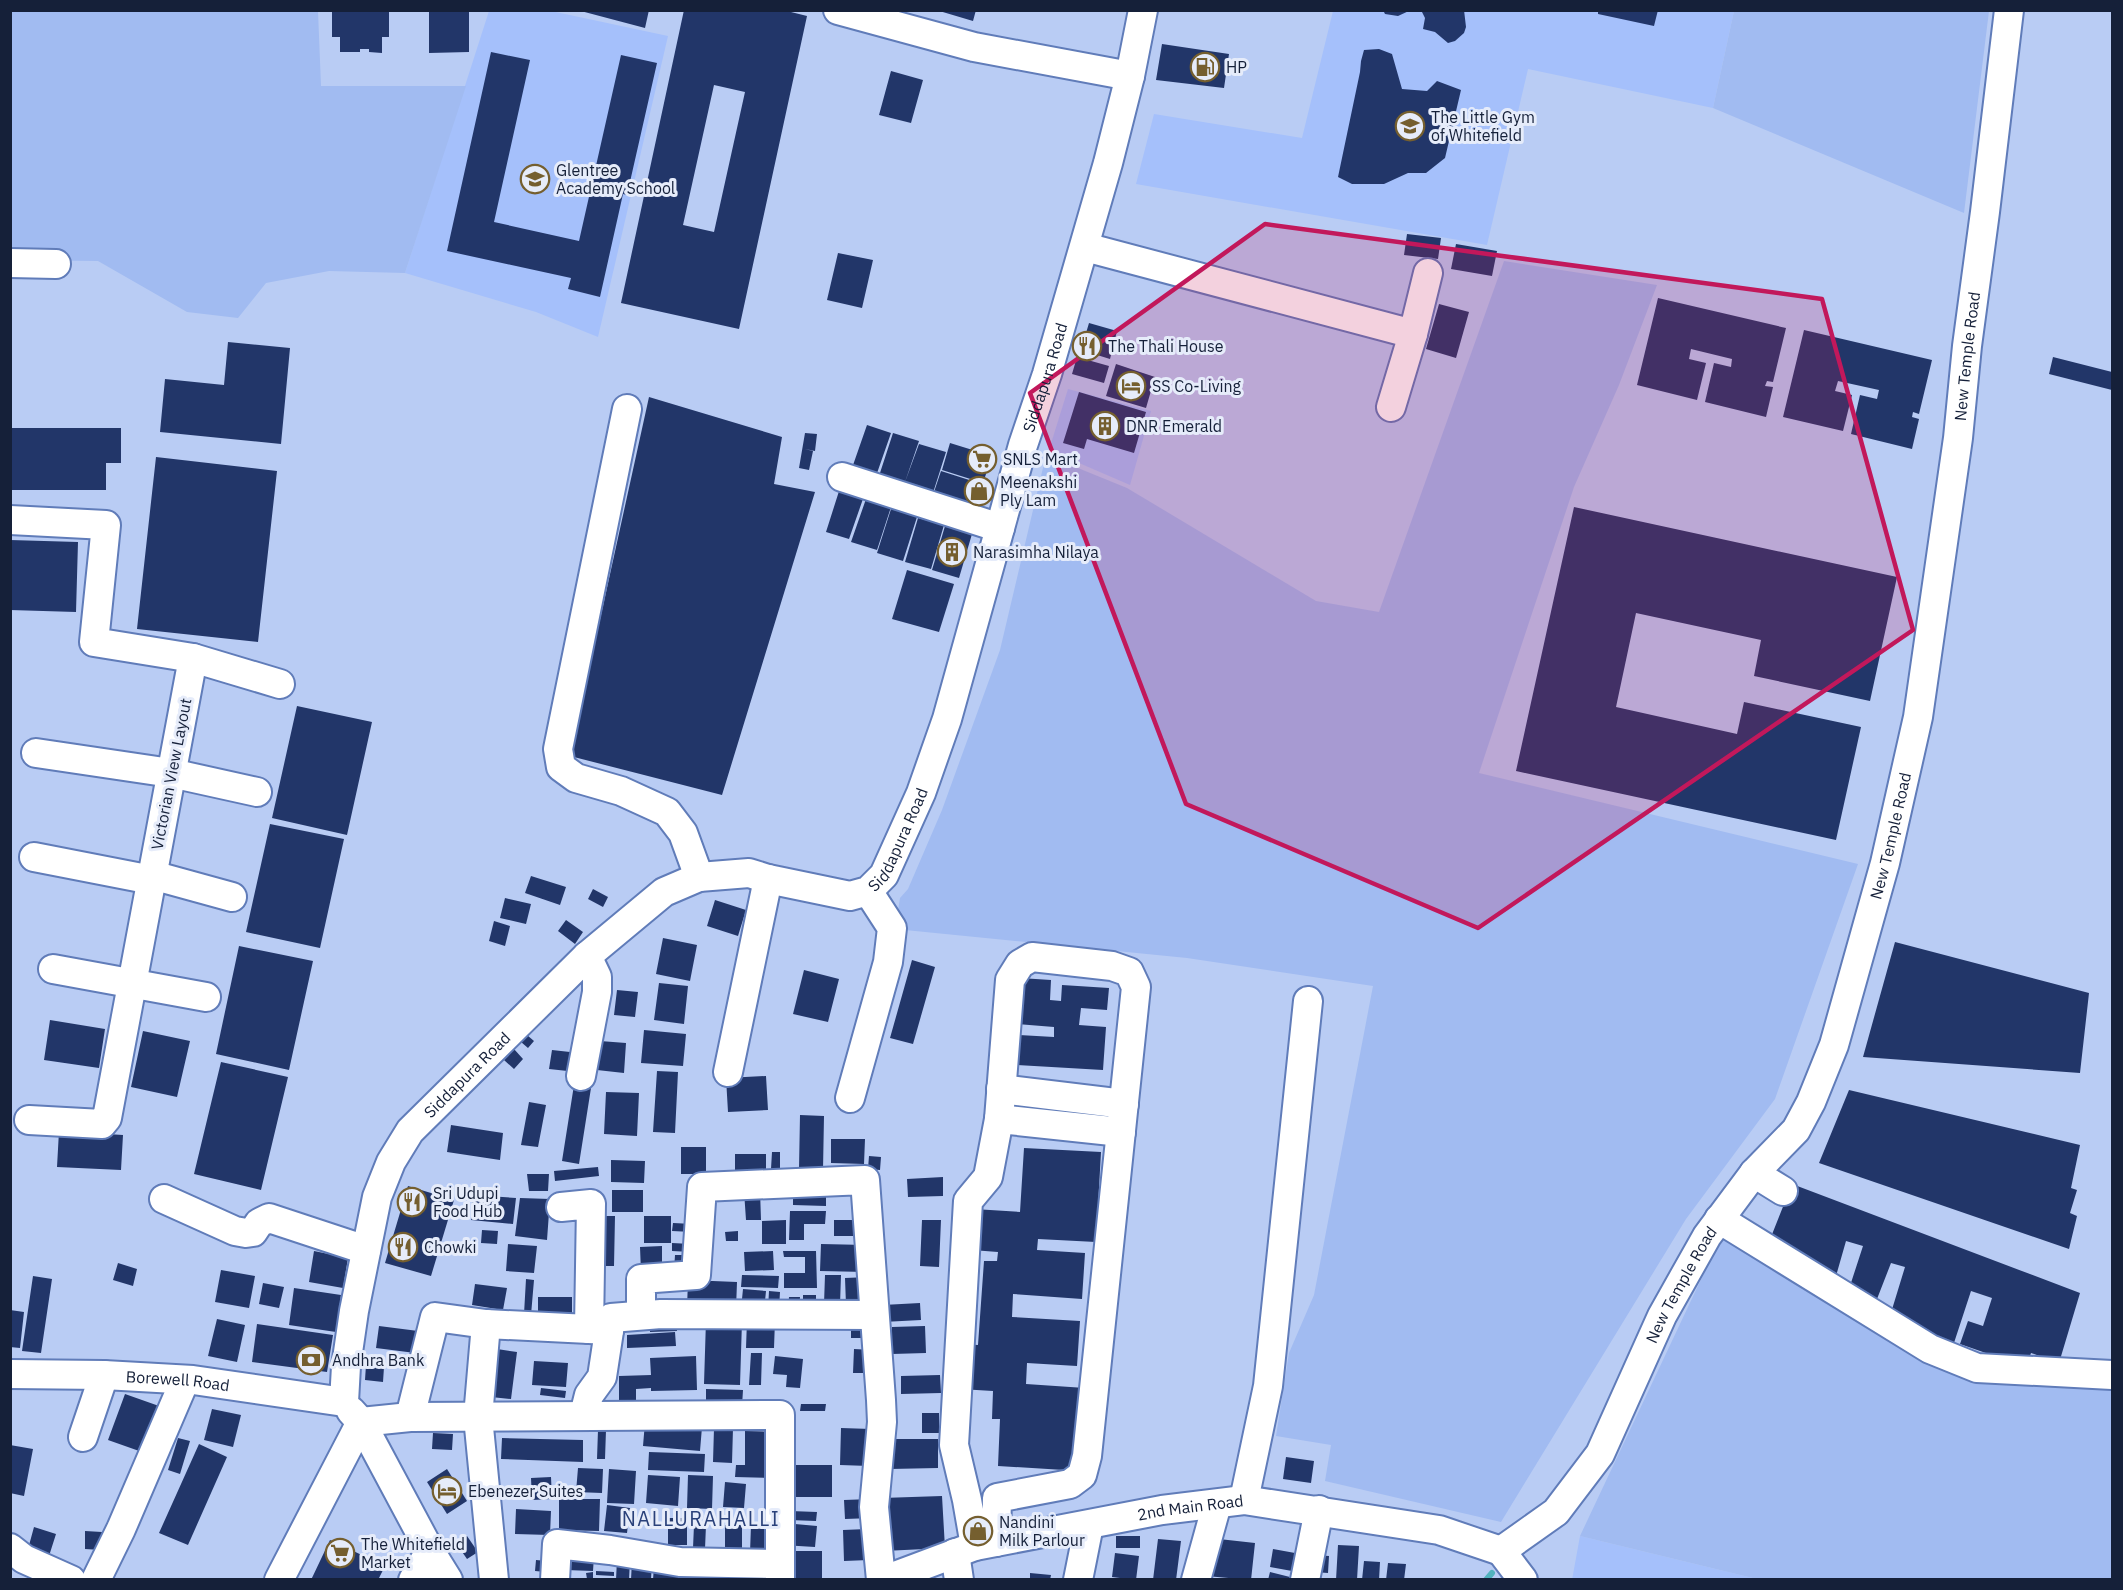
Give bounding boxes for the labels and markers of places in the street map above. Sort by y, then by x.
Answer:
fuel station icon: HP [1189,51,1221,83]
place label: HP [1226,57,1247,77]
place label: The Little Gym of Whitefield [1431,107,1535,145]
school or university icon: The Little Gym of Whitefield [1394,110,1426,142]
place label: Glentree Academy School [556,160,675,198]
school or university icon: Glentree Academy School [519,163,551,195]
restaurant icon: The Thali House [1071,330,1103,362]
place label: The Thali House [1108,336,1224,356]
hotel icon: SS Co-Living [1115,370,1147,402]
place label: SS Co-Living [1152,376,1242,396]
building icon: DNR Emerald [1089,410,1121,442]
place label: DNR Emerald [1126,416,1222,436]
supermarket icon: SNLS Mart [966,443,998,475]
place label: SNLS Mart [1003,449,1078,469]
place label: Meenakshi Ply Lam [1000,472,1077,510]
shop icon: Meenakshi Ply Lam [963,475,995,507]
building icon: Narasimha Nilaya [936,536,968,568]
place label: Narasimha Nilaya [973,542,1099,562]
place label: Sri Udupi Food Hub [433,1183,502,1221]
restaurant icon: Sri Udupi Food Hub [396,1186,428,1218]
restaurant icon: Chowki [387,1231,419,1263]
place label: Chowki [424,1237,477,1257]
bank icon: Andhra Bank [295,1344,327,1376]
place label: Andhra Bank [332,1350,425,1370]
hotel icon: Ebenezer Suites [431,1475,463,1507]
place label: Ebenezer Suites [468,1481,583,1501]
place label: Nandini Milk Parlour [999,1512,1085,1550]
shop icon: Nandini Milk Parlour [962,1515,994,1547]
place label: The Whitefield Market [361,1534,465,1572]
supermarket icon: The Whitefield Market [324,1537,356,1569]

